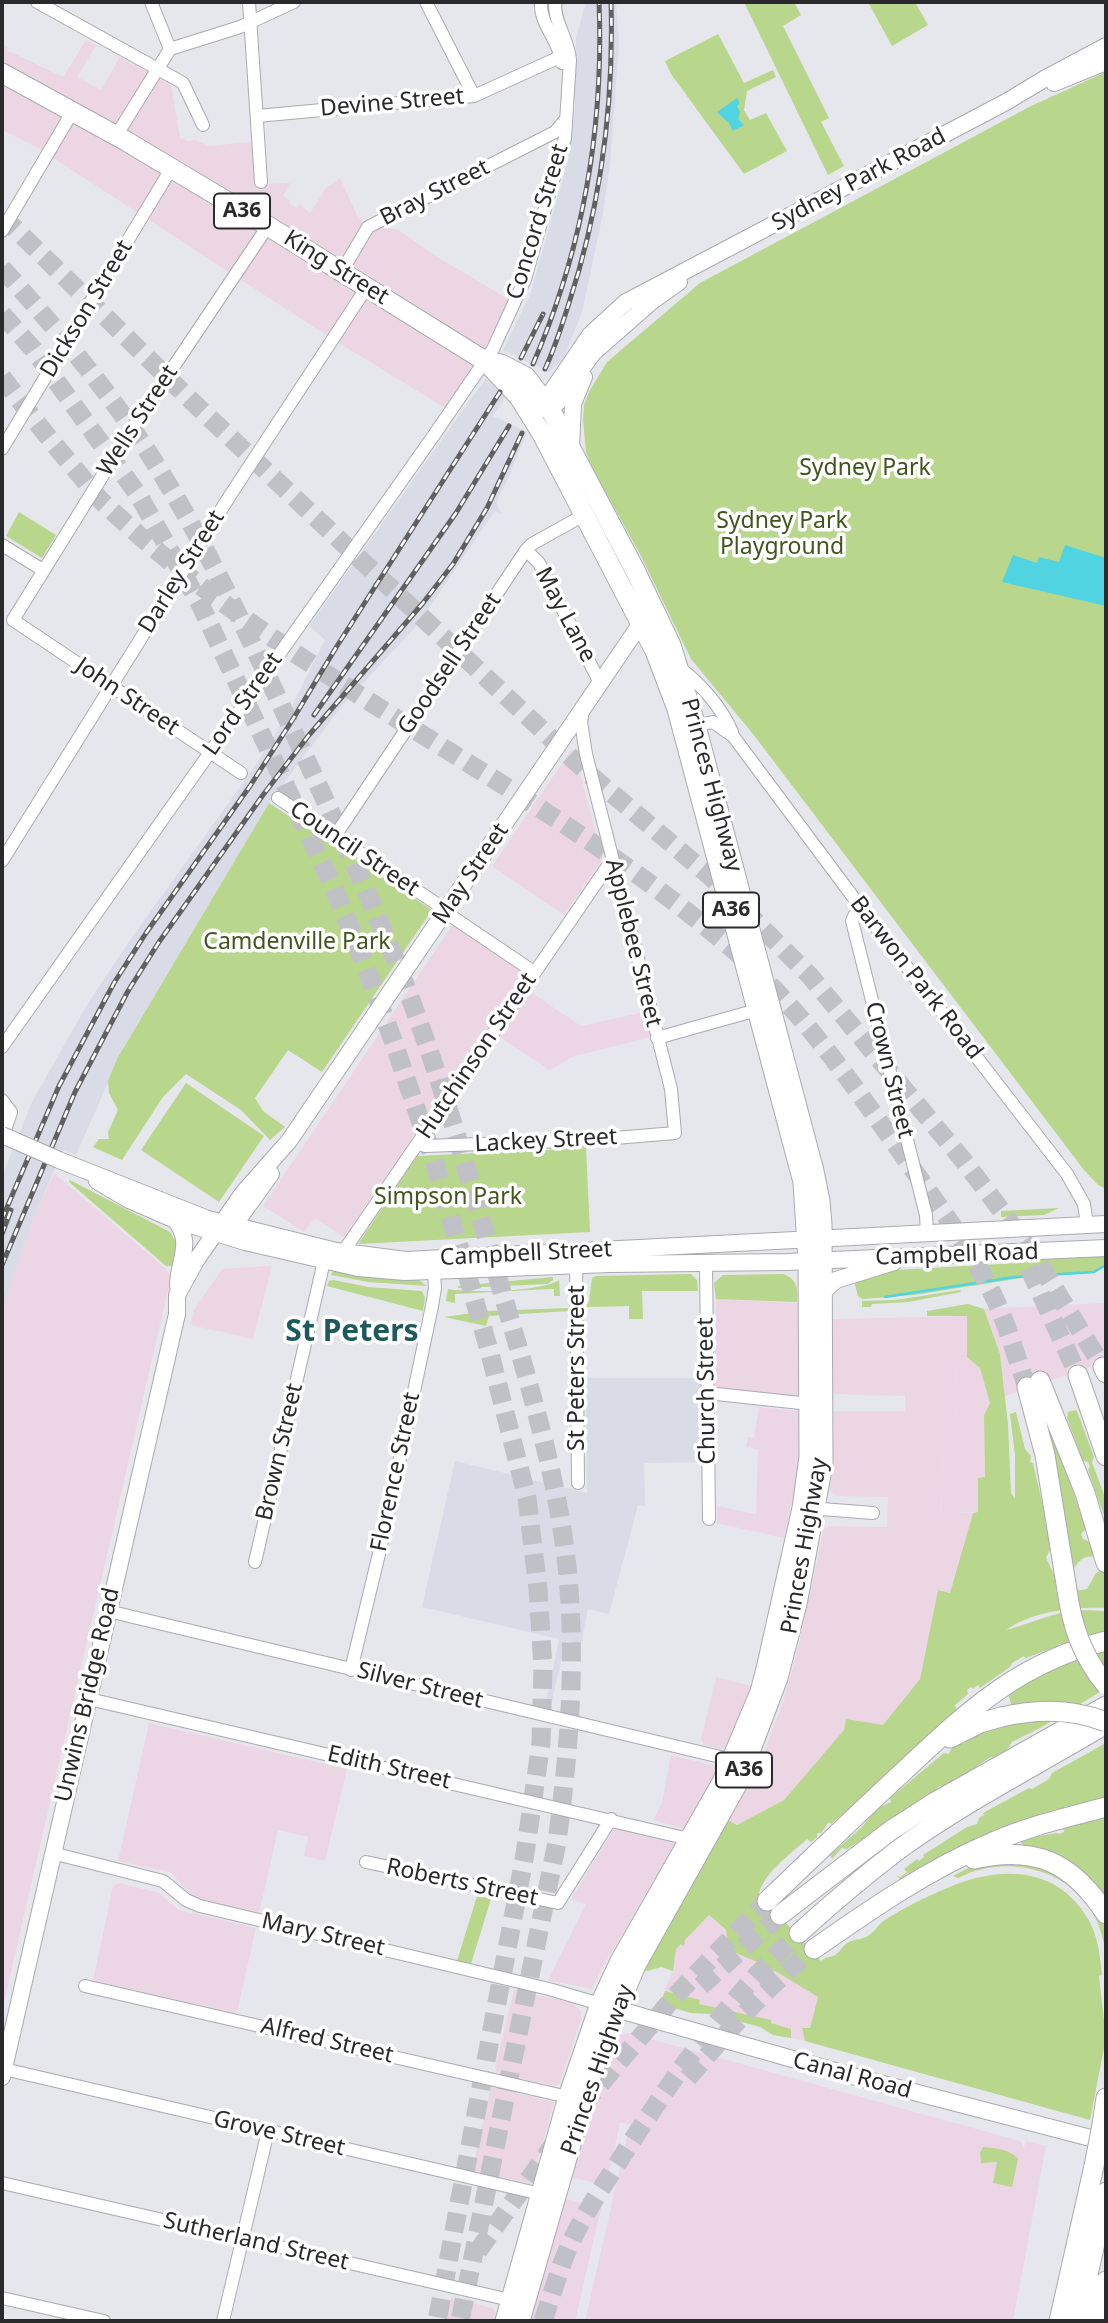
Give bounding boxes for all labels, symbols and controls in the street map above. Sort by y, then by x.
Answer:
street label: Devine Street [319,83,465,123]
street label: Sydney Park Road [767,123,951,237]
street label: Concord Street [501,141,575,303]
street label: Bray Street [376,154,494,232]
road number: A36 [214,194,270,228]
street label: King Street [278,225,394,311]
street label: Dickson Street [35,235,139,383]
street label: Wells Street [92,360,184,482]
park label: Sydney Park [799,454,931,482]
street label: Darley Street [133,506,231,638]
park label: Sydney Park Playground [716,507,848,561]
street label: May Lane [528,563,602,667]
street label: Goodsell Street [392,588,508,740]
street label: Lord Street [197,647,289,761]
street label: John Street [70,652,184,742]
street label: Princes Highway [675,695,747,875]
street label: Council Street [284,796,424,902]
street label: May Street [427,818,515,930]
street label: Applebee Street [599,856,667,1030]
street label: Barwon Park Road [844,891,988,1065]
road number: A36 [703,892,759,928]
park label: Camdenville Park [203,928,391,956]
street label: Hutchinson Street [411,968,543,1144]
street label: Crown Street [859,999,919,1141]
street label: Lackey Street [474,1123,618,1159]
park label: Simpson Park [374,1183,522,1211]
street label: Campbell Street [439,1236,613,1272]
street label: Campbell Road [875,1238,1039,1272]
street label: St Peters Street [563,1285,591,1451]
district label: St Peters [285,1314,419,1350]
street label: Church Street [692,1317,722,1465]
street label: Brown Street [251,1381,309,1523]
street label: Florence Street [366,1390,426,1554]
street label: Princes Highway [776,1456,834,1636]
street label: Unwins Bridge Road [50,1585,126,1805]
street label: Silver Street [354,1657,486,1715]
street label: Edith Street [325,1740,453,1796]
road number: A36 [716,1752,772,1788]
street label: Roberts Street [384,1853,540,1913]
street label: Mary Street [259,1907,387,1963]
street label: Princes Highway [556,1981,640,2159]
street label: Alfred Street [258,2012,396,2070]
street label: Canal Road [790,2047,914,2105]
street label: Grove Street [211,2105,347,2163]
street label: Sutherland Street [161,2207,351,2277]

